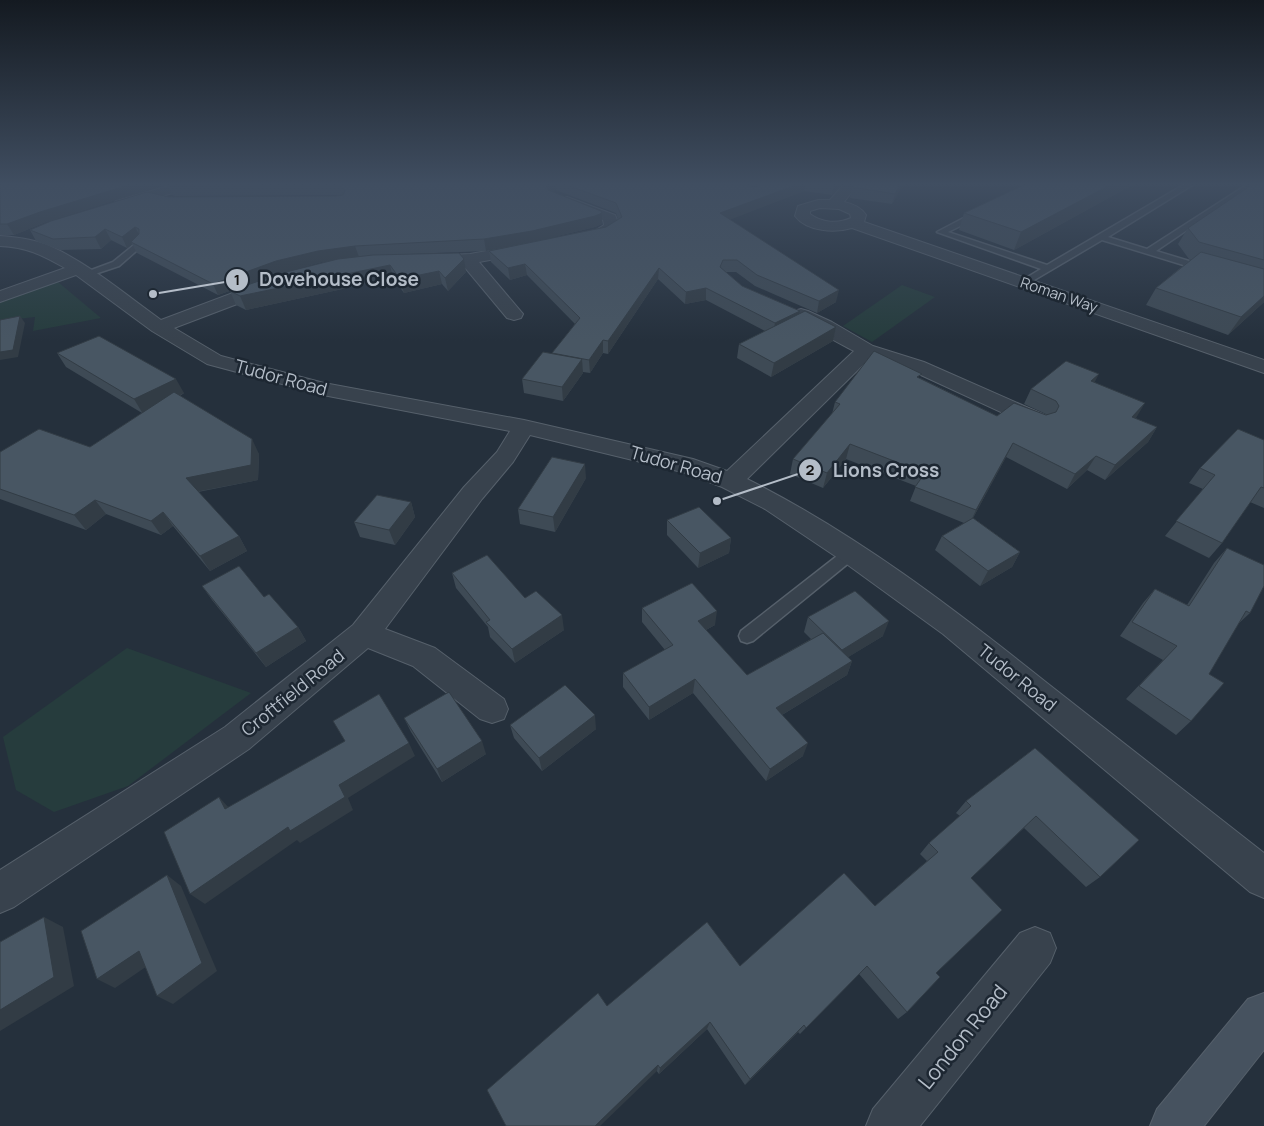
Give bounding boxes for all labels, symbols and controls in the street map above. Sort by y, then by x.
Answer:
callout: Dovehouse Close [224,263,429,297]
text: Dovehouse Close [259,266,419,292]
text: 1 [234,269,240,290]
street label: Roman Way [1018,272,1101,318]
street label: Tudor Road [232,353,330,401]
street label: Tudor Road [628,439,725,489]
callout: Lions Cross [798,453,950,487]
text: Lions Cross [833,457,939,483]
text: 2 [806,459,815,480]
street label: Tudor Road [973,638,1062,716]
street label: Croftfield Road [236,643,349,741]
street label: London Road [911,978,1013,1094]

